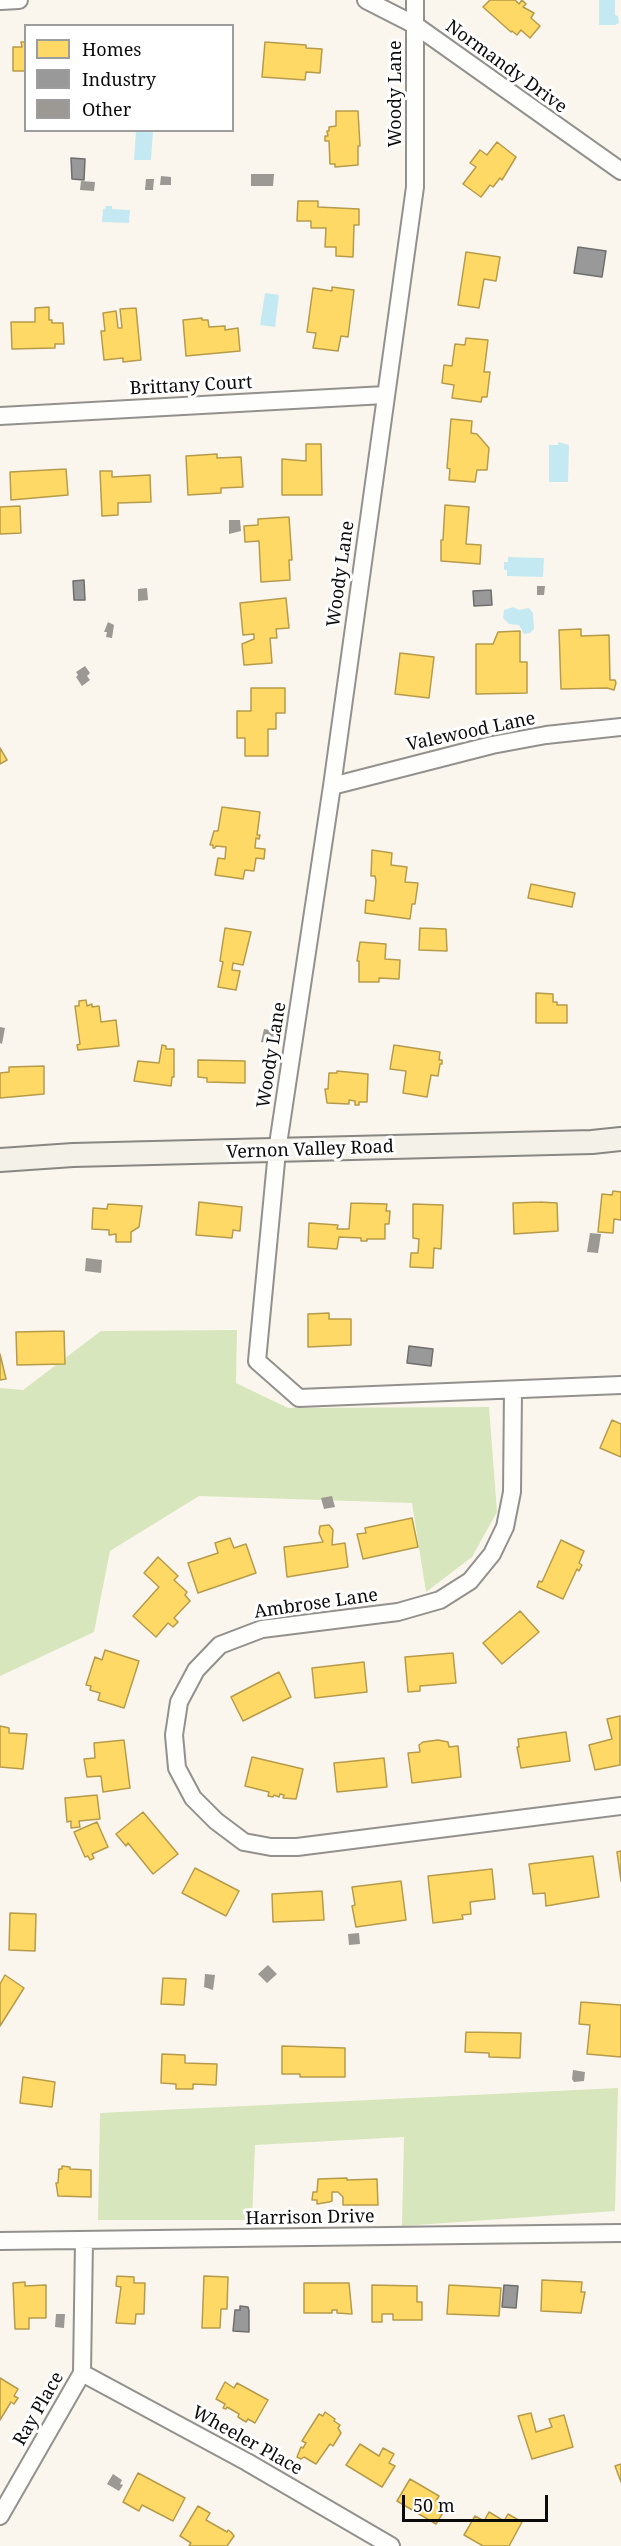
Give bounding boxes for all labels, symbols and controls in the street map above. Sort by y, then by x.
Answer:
street label: Normandy Drive [441,16,571,118]
legend [24,24,234,132]
text: Homes [82,37,141,61]
street label: Woody Lane [385,40,407,148]
text: Industry [82,67,156,91]
text: Other [82,97,131,121]
street label: Brittany Court [129,372,253,400]
street label: Woody Lane [323,520,359,628]
street label: Valewood Lane [405,708,537,756]
street label: Woody Lane [253,1000,291,1110]
street label: Vernon Valley Road [226,1136,394,1164]
street label: Ambrose Lane [253,1585,379,1623]
street label: Harrison Drive [245,2206,375,2230]
street label: Ray Place [9,2368,69,2450]
street label: Wheeler Place [188,2402,306,2480]
scale bar [405,2483,550,2521]
text: 50 m [413,2493,455,2517]

